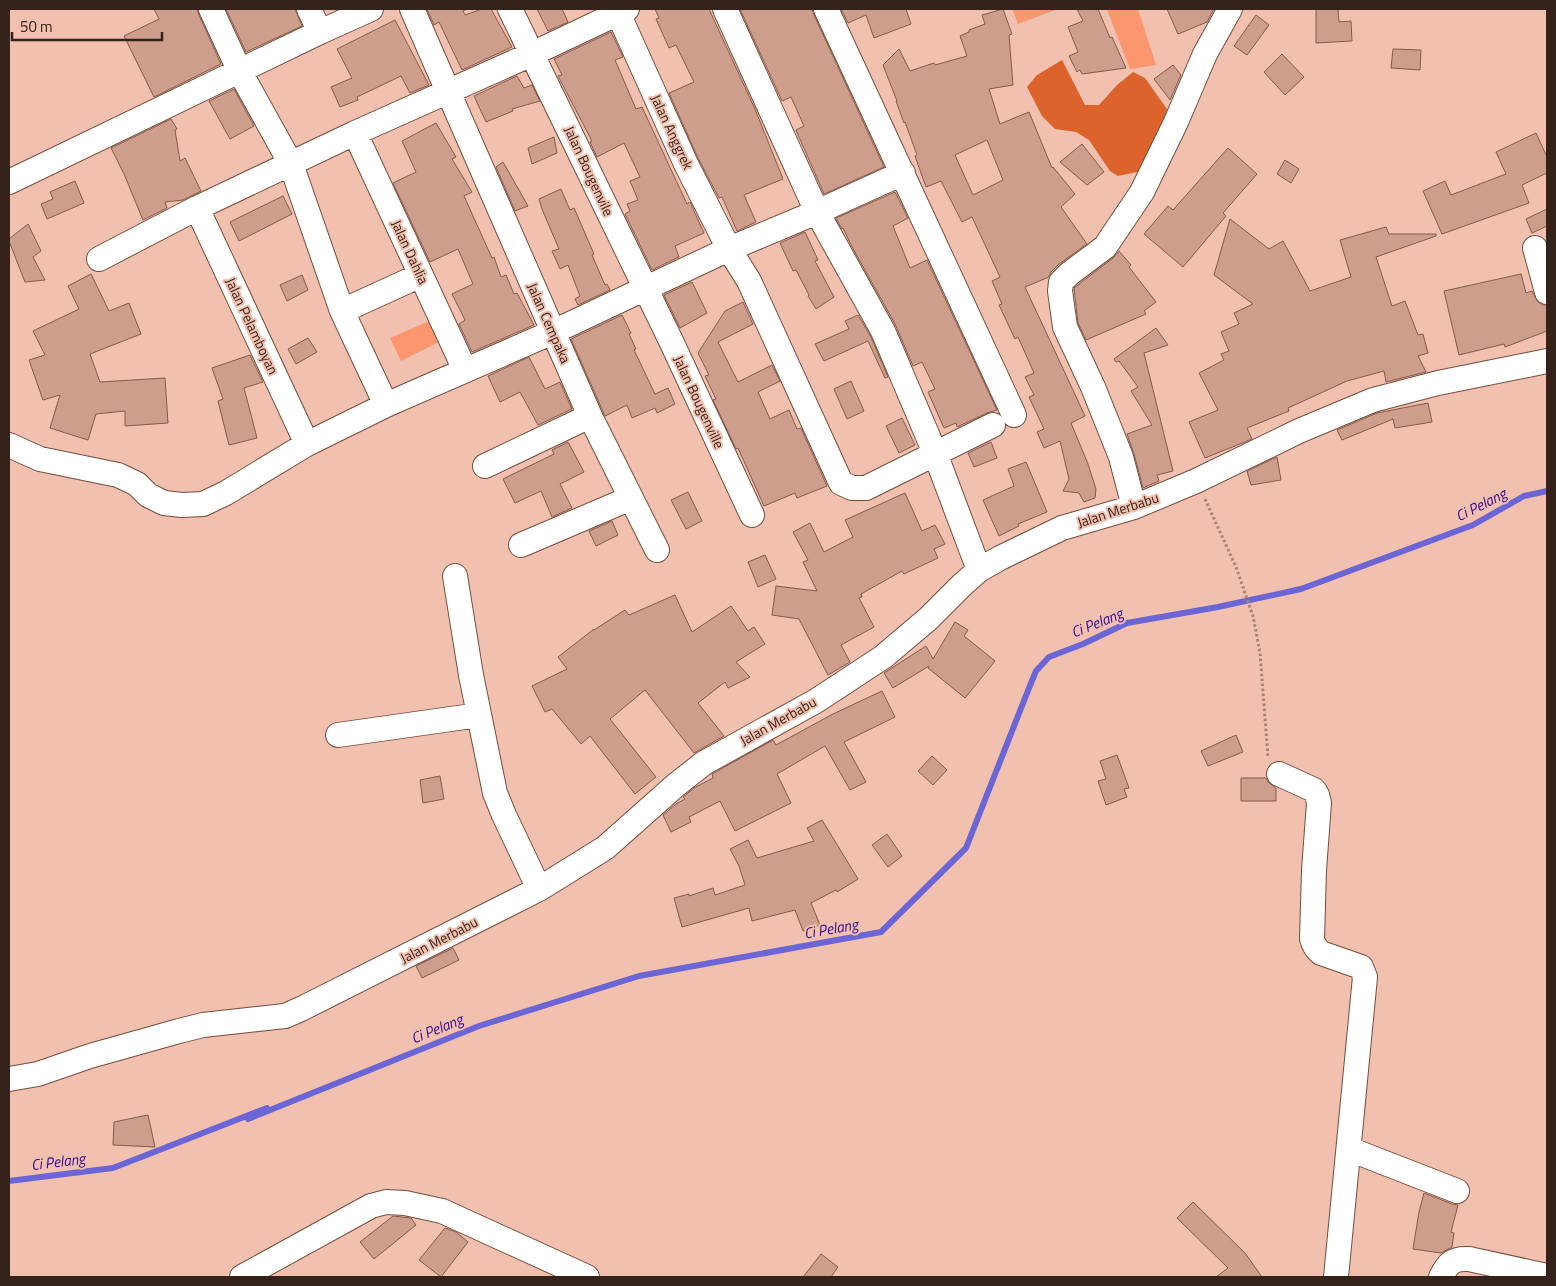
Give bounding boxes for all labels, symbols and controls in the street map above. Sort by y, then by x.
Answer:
scale bar [12,10,162,42]
text: 50 m [20,15,53,38]
street label: Jalan Anggrek [646,91,699,173]
street label: Jalan Bougenvile [559,122,620,219]
street label: Jalan Dahlia [386,216,435,287]
street label: Jalan Pelamboyan [221,274,284,378]
street label: Jalan Cempaka [522,279,577,366]
street label: Jalan Bougenville [669,352,730,452]
water label: Ci Pelang [1451,481,1512,527]
street label: Jalan Merbabu [1074,486,1161,533]
water label: Ci Pelang [1067,601,1128,643]
street label: Jalan Merbabu [736,691,820,750]
street label: Jalan Merbabu [396,911,481,968]
water label: Ci Pelang [802,912,862,945]
water label: Ci Pelang [407,1007,468,1049]
water label: Ci Pelang [30,1147,88,1176]

